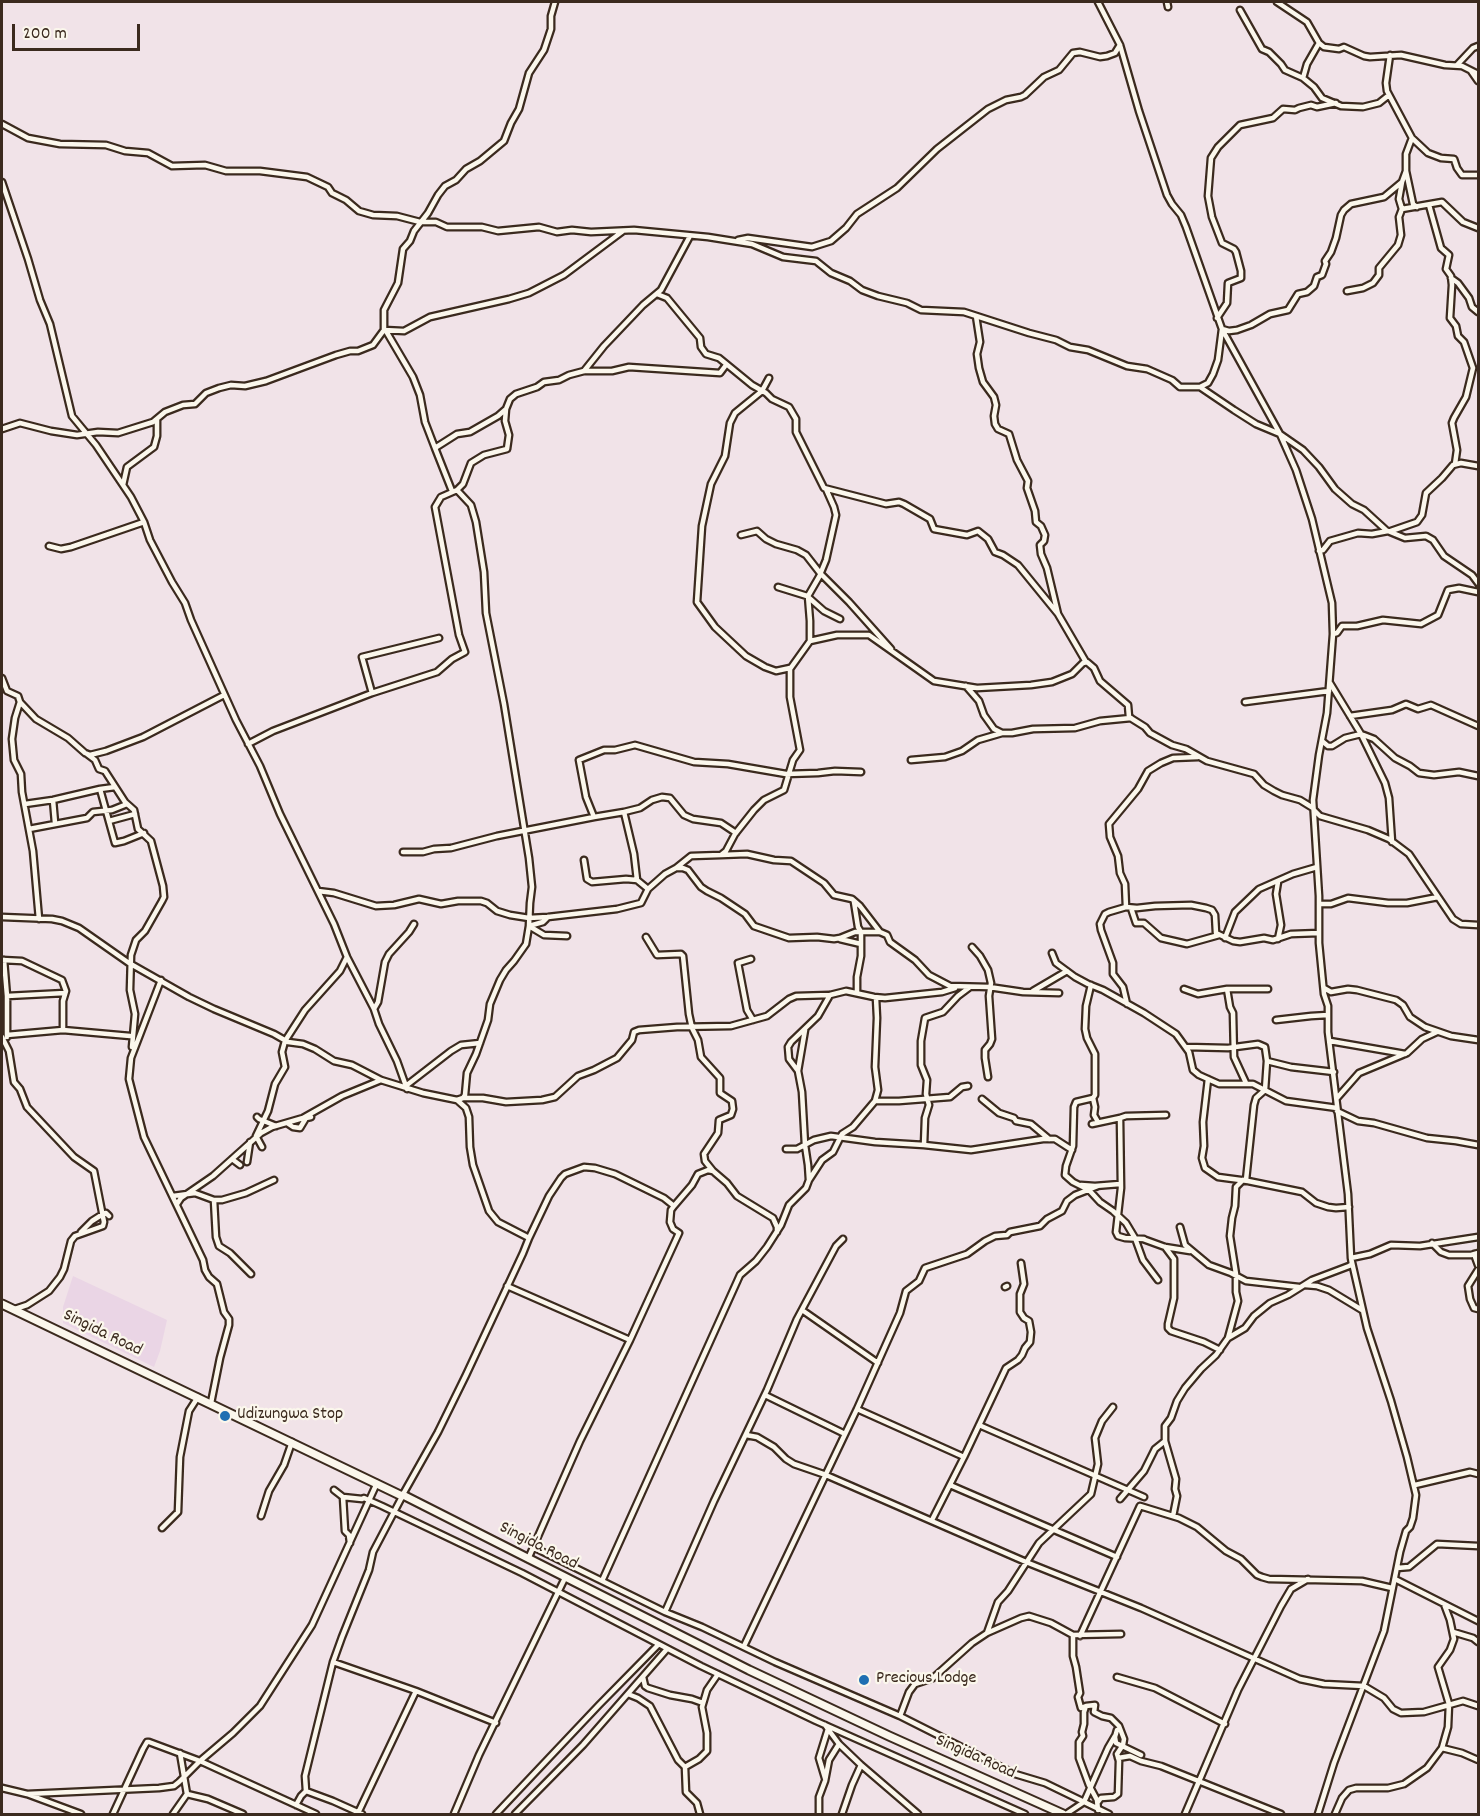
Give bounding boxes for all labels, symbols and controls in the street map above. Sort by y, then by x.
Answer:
scale bar [15,12,142,50]
text: 200 m [23,22,67,47]
street label: Singida Road [59,1306,145,1362]
place label: Udizungwa Stop [237,1405,343,1427]
marker: Udizungwa Stop [218,1409,232,1423]
street label: Singida Road [495,1518,581,1576]
place label: Precious Lodge [876,1669,976,1691]
marker: Precious Lodge [857,1673,871,1687]
street label: Singida Road [932,1731,1018,1785]

